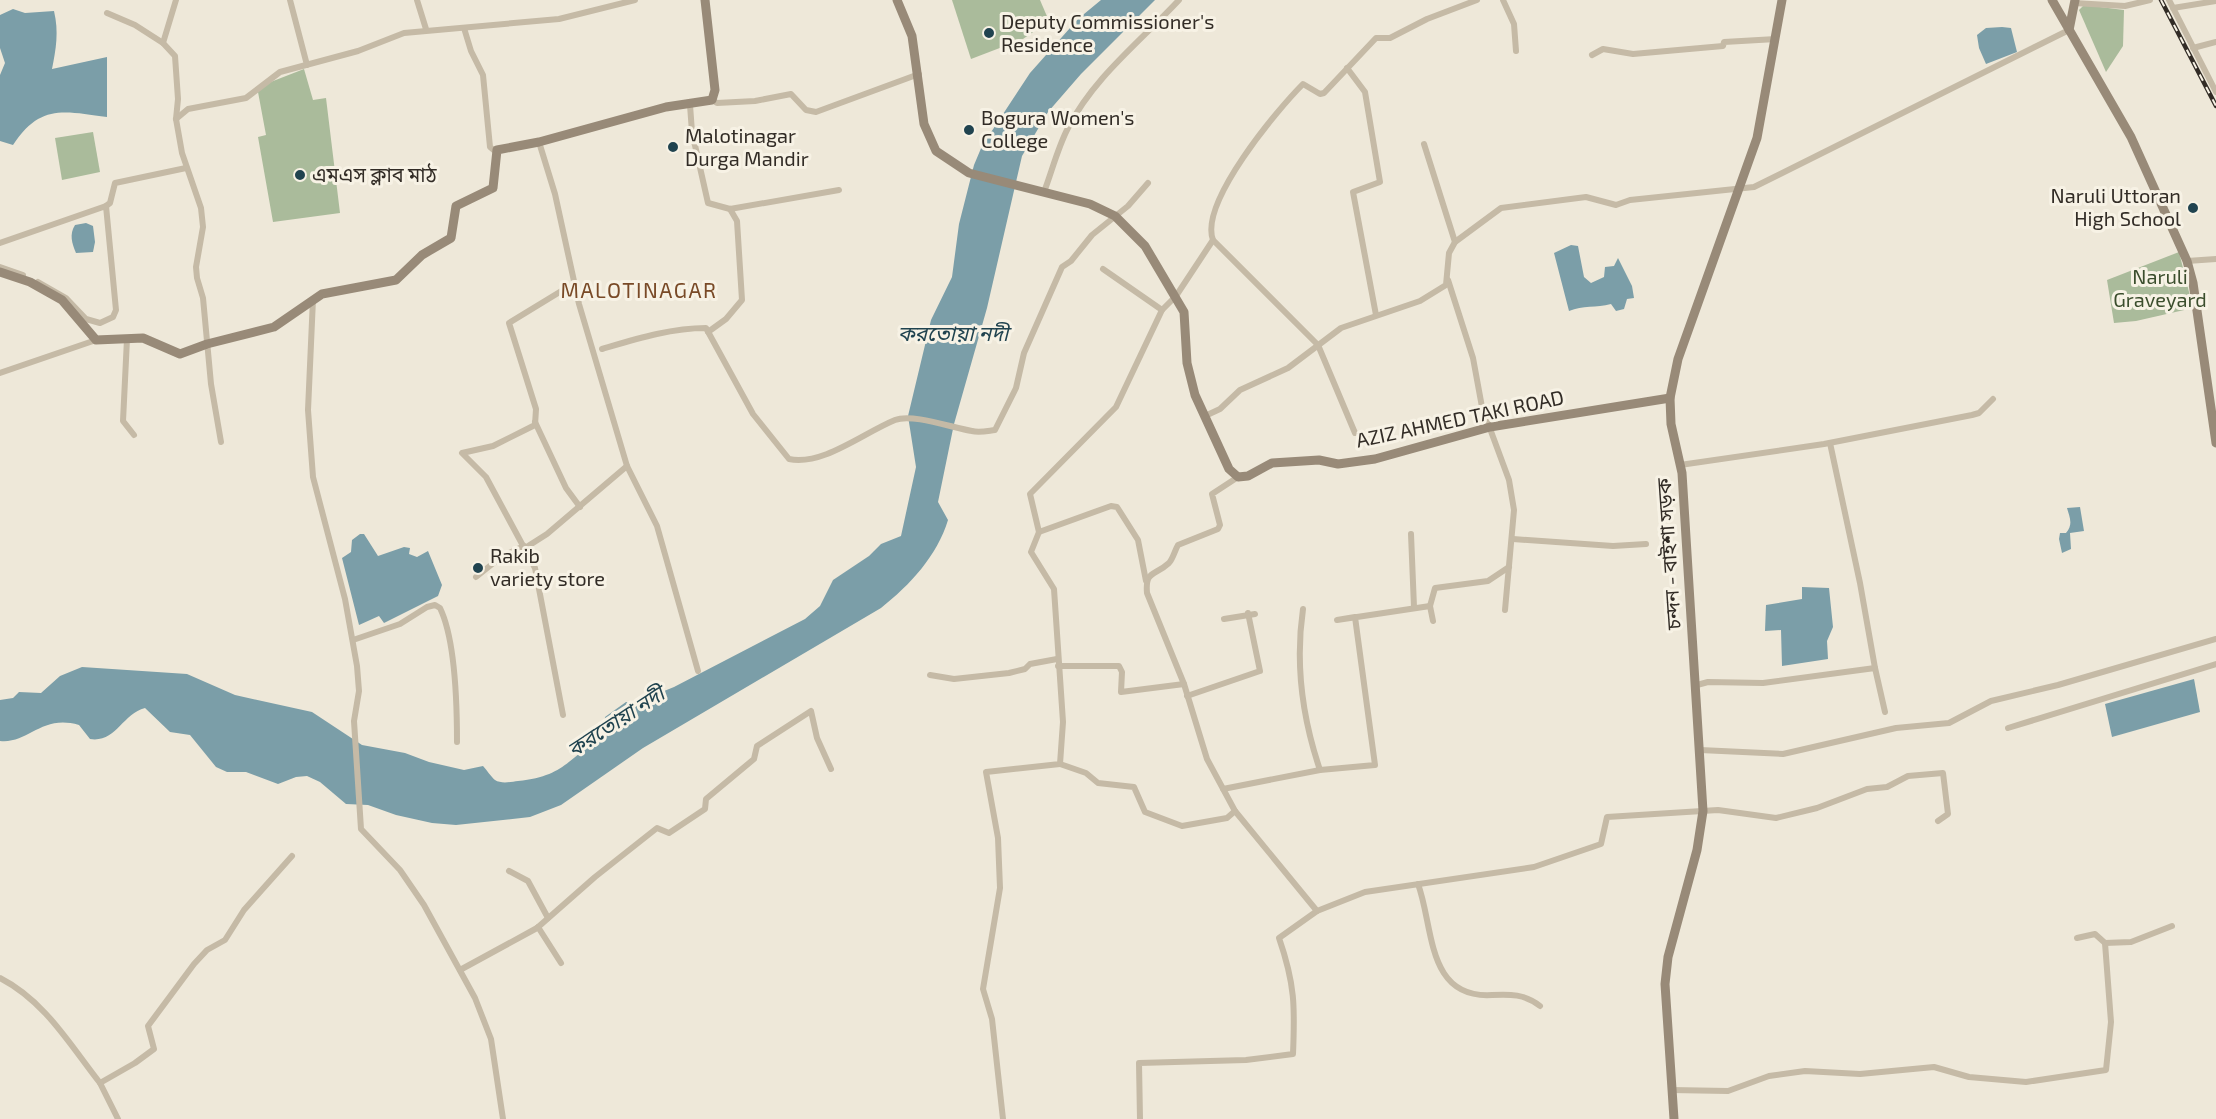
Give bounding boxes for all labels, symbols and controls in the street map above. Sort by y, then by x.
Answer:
place label: Deputy Commissioner's Residence [1001,9,1214,56]
marker: Deputy Commissioner's Residence [982,26,996,40]
place label: Bogura Women's College [981,105,1135,152]
place label: Malotinagar Durga Mandir [685,123,809,170]
marker: Bogura Women's College [962,123,976,137]
marker: Malotinagar Durga Mandir [666,140,680,154]
place label: এমএস ক্লাব মাঠ [312,162,438,186]
marker: এমএস ক্লাব মাঠ [293,168,307,182]
place label: Naruli Uttoran High School [2051,183,2181,230]
marker: Naruli Uttoran High School [2186,201,2200,215]
park label: Naruli Graveyard [2113,264,2207,311]
district label: MALOTINAGAR [561,277,717,302]
water label: করতোয়া নদী [898,320,1013,345]
street label: AZIZ AHMED TAKI ROAD [1354,384,1566,452]
street label: চন্দন - বাইশা সড়ক [1651,477,1685,632]
place label: Rakib variety store [490,543,605,590]
marker: Rakib variety store [471,561,485,575]
water label: করতোয়া নদী [562,678,672,761]

